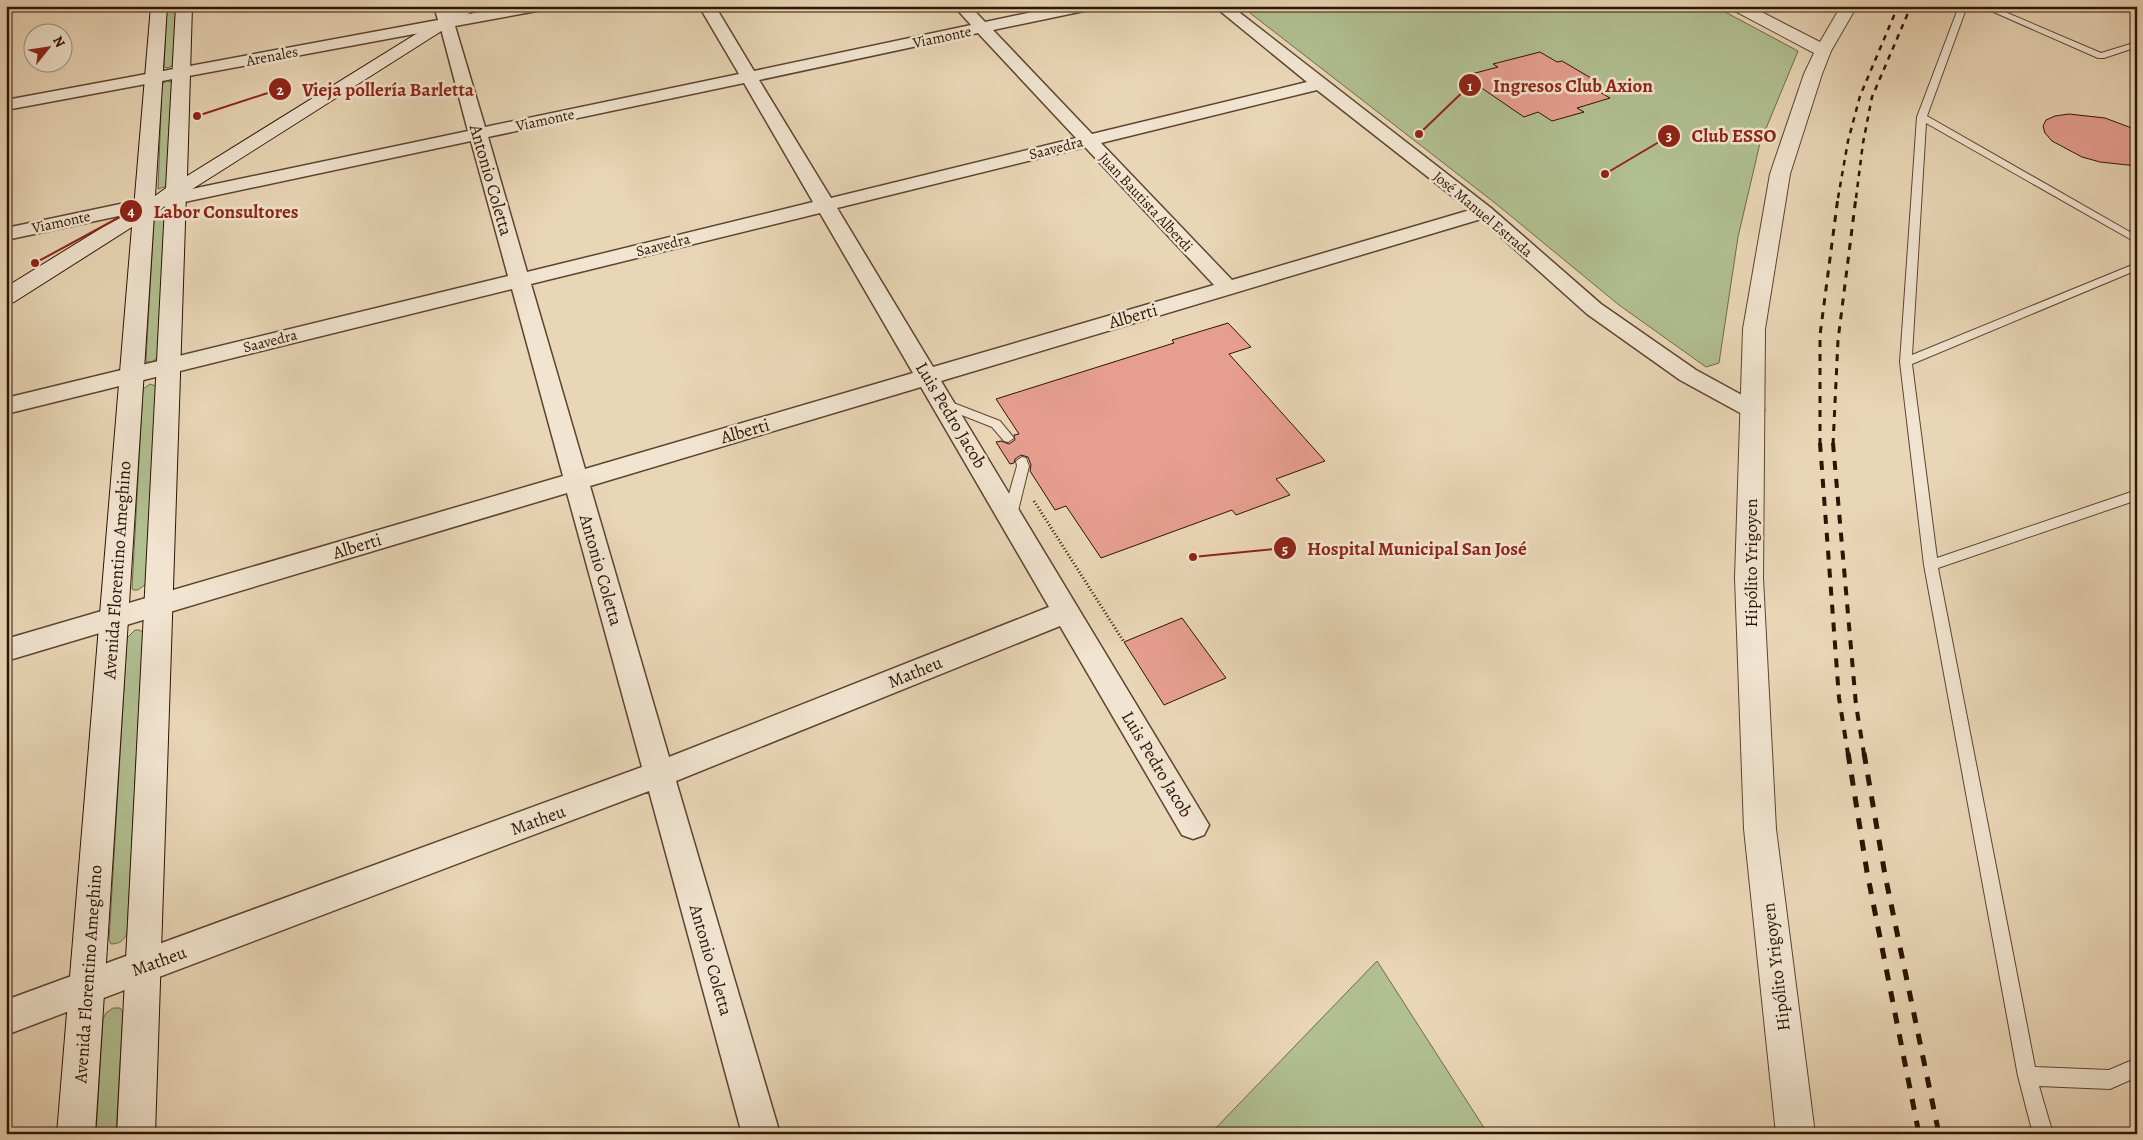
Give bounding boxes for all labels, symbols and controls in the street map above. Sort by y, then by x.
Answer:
street label: Viamonte [910,21,973,53]
north arrow [22,22,72,72]
text: N [48,33,70,51]
street label: Arenales [243,41,300,71]
callout: Ingresos Club Axion [1458,68,1663,102]
callout: Vieja pollería Barletta [267,72,484,106]
text: Ingresos Club Axion [1493,73,1653,99]
text: 1 [1467,76,1473,96]
text: Vieja pollería Barletta [301,77,475,103]
text: 2 [276,80,284,100]
street label: Viamonte [513,104,576,136]
callout: Club ESSO [1657,119,1786,153]
street label: Antonio Coletta [463,120,519,239]
text: Club ESSO [1692,123,1777,149]
text: 3 [1666,126,1672,146]
street label: Saavedra [1027,132,1085,164]
street label: Juan Bautista Alberdi [1095,148,1197,256]
street label: José Manuel Estrada [1429,166,1537,262]
callout: Labor Consultores [119,194,309,228]
text: Labor Consultores [153,199,299,225]
text: 4 [127,201,135,221]
street label: Viamonte [29,206,92,238]
street label: Saavedra [634,229,692,261]
street label: Alberti [1105,298,1160,335]
street label: Saavedra [241,325,299,357]
street label: Luis Pedro Jacob [910,357,992,473]
street label: Alberti [717,413,772,450]
street label: Avenida Florentino Ameghino [97,460,137,681]
street label: Hipólito Yrigoyen [1739,498,1763,628]
street label: Antonio Coletta [573,510,629,629]
street label: Alberti [329,527,384,565]
callout: Hospital Municipal San José [1272,531,1537,565]
text: Hospital Municipal San José [1307,536,1527,562]
text: 5 [1282,539,1288,559]
street label: Matheu [884,650,946,694]
street label: Luis Pedro Jacob [1116,706,1198,822]
street label: Matheu [507,799,569,841]
street label: Avenida Florentino Ameghino [68,864,108,1085]
street label: Antonio Coletta [683,900,739,1019]
street label: Hipólito Yrigoyen [1756,901,1796,1033]
street label: Matheu [128,940,190,982]

